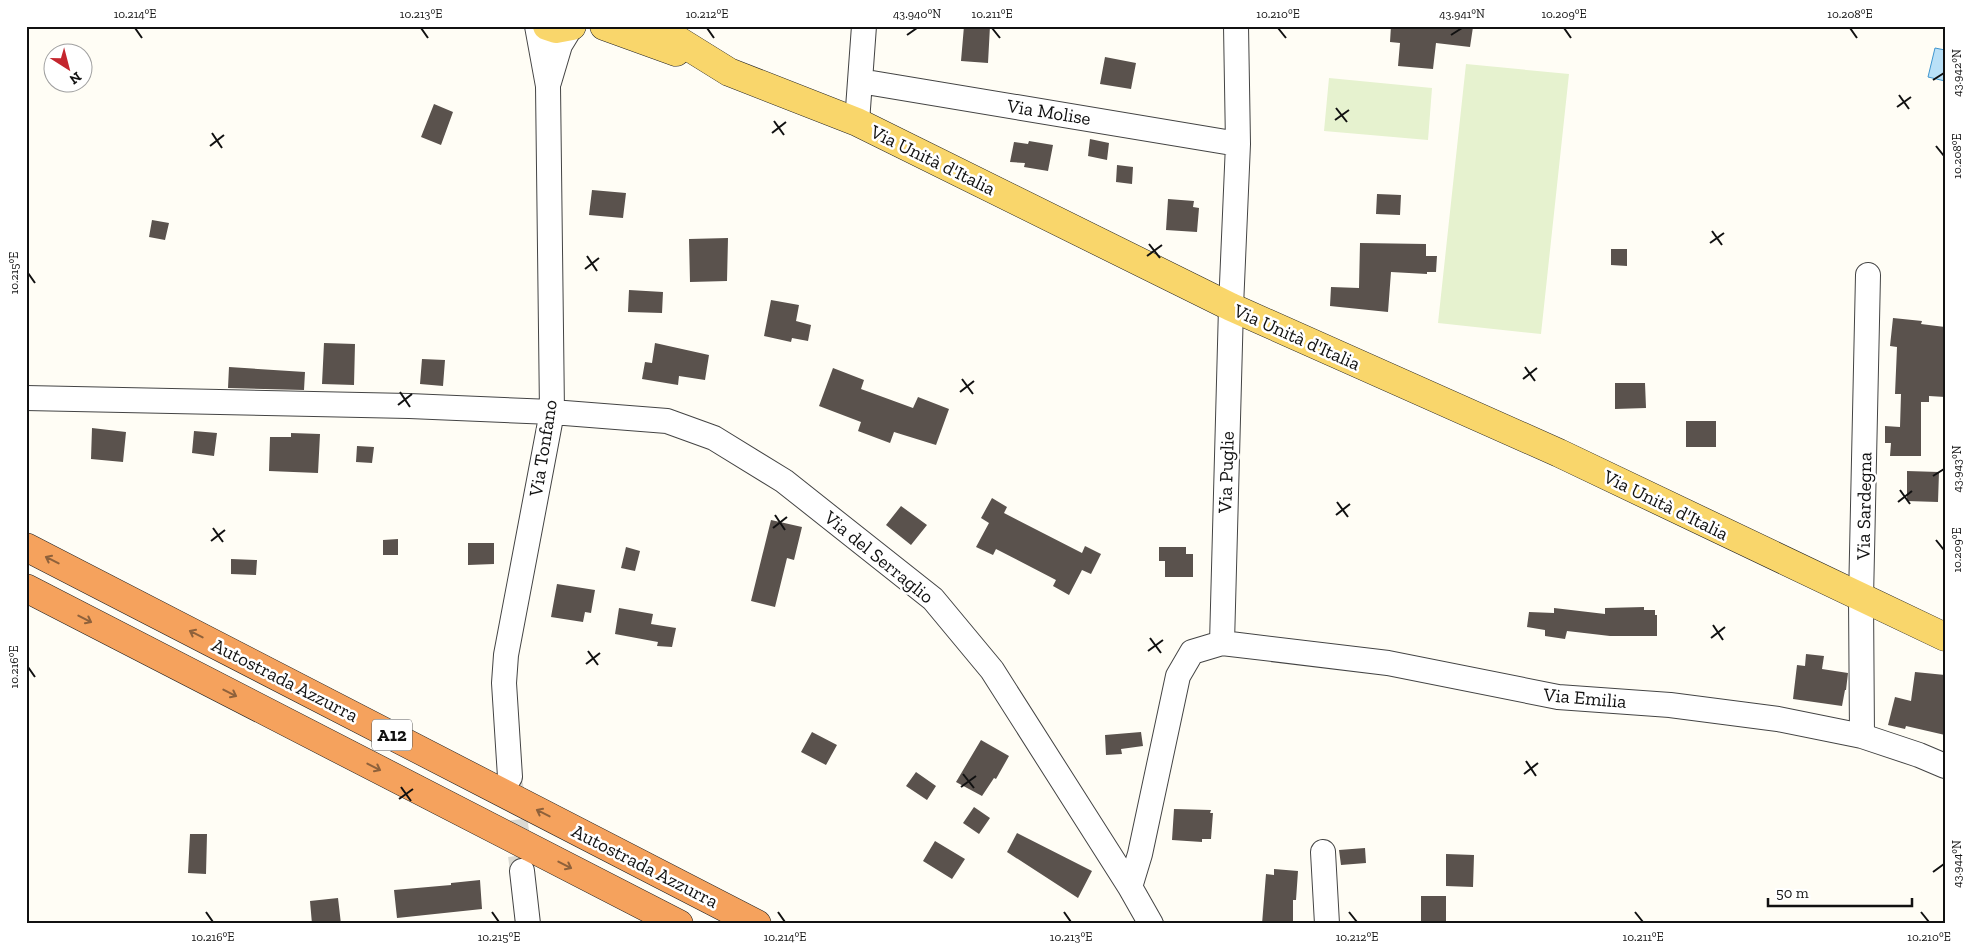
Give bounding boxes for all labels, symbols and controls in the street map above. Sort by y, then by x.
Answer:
text: 10.214°E [114,7,156,21]
text: 10.213°E [400,7,442,21]
text: 10.212°E [686,7,728,21]
text: 43.940°N [893,7,941,21]
text: 10.211°E [972,7,1012,21]
text: 10.210°E [1256,7,1300,21]
text: 43.941°N [1439,7,1485,21]
text: 10.209°E [1541,7,1587,21]
text: 10.208°E [1827,7,1873,21]
north arrow [42,42,92,92]
text: 43.942°N [1950,49,1964,97]
text: N [66,68,85,88]
street label: Via Molise [1005,94,1093,130]
street label: Via Unità d'Italia [866,119,999,200]
text: 10.208°E [1950,133,1964,179]
text: 10.215°E [7,252,21,294]
street label: Via Unità d'Italia [1229,298,1364,375]
street label: Via Tonfano [524,398,562,499]
street label: Via Puglie [1213,431,1239,514]
text: 43.943°N [1950,445,1964,493]
street label: Via Sardegna [1852,452,1876,561]
street label: Via Unità d'Italia [1599,464,1732,545]
street label: Via del Serraglio [819,505,939,608]
text: 10.209°E [1950,527,1964,573]
one-way arrow [45,555,60,564]
one-way arrow [77,615,92,624]
one-way arrow [189,629,204,639]
street label: Autostrada Azzurra [208,633,362,727]
text: 10.216°E [7,646,21,688]
street label: Via Emilia [1542,683,1627,713]
one-way arrow [222,689,237,698]
road number: A12 [372,720,412,750]
one-way arrow [366,763,381,772]
one-way arrow [536,808,551,817]
street label: Autostrada Azzurra [568,819,722,913]
text: 43.944°N [1950,840,1964,888]
one-way arrow [558,860,573,870]
scale bar [1768,875,1912,907]
text: 50 m [1776,884,1809,902]
text: 10.216°E [192,930,234,944]
text: 10.215°E [478,930,520,944]
text: 10.214°E [764,930,806,944]
text: 10.213°E [1050,930,1092,944]
text: 10.212°E [1336,930,1378,944]
text: 10.211°E [1623,930,1663,944]
text: 10.210°E [1907,930,1951,944]

